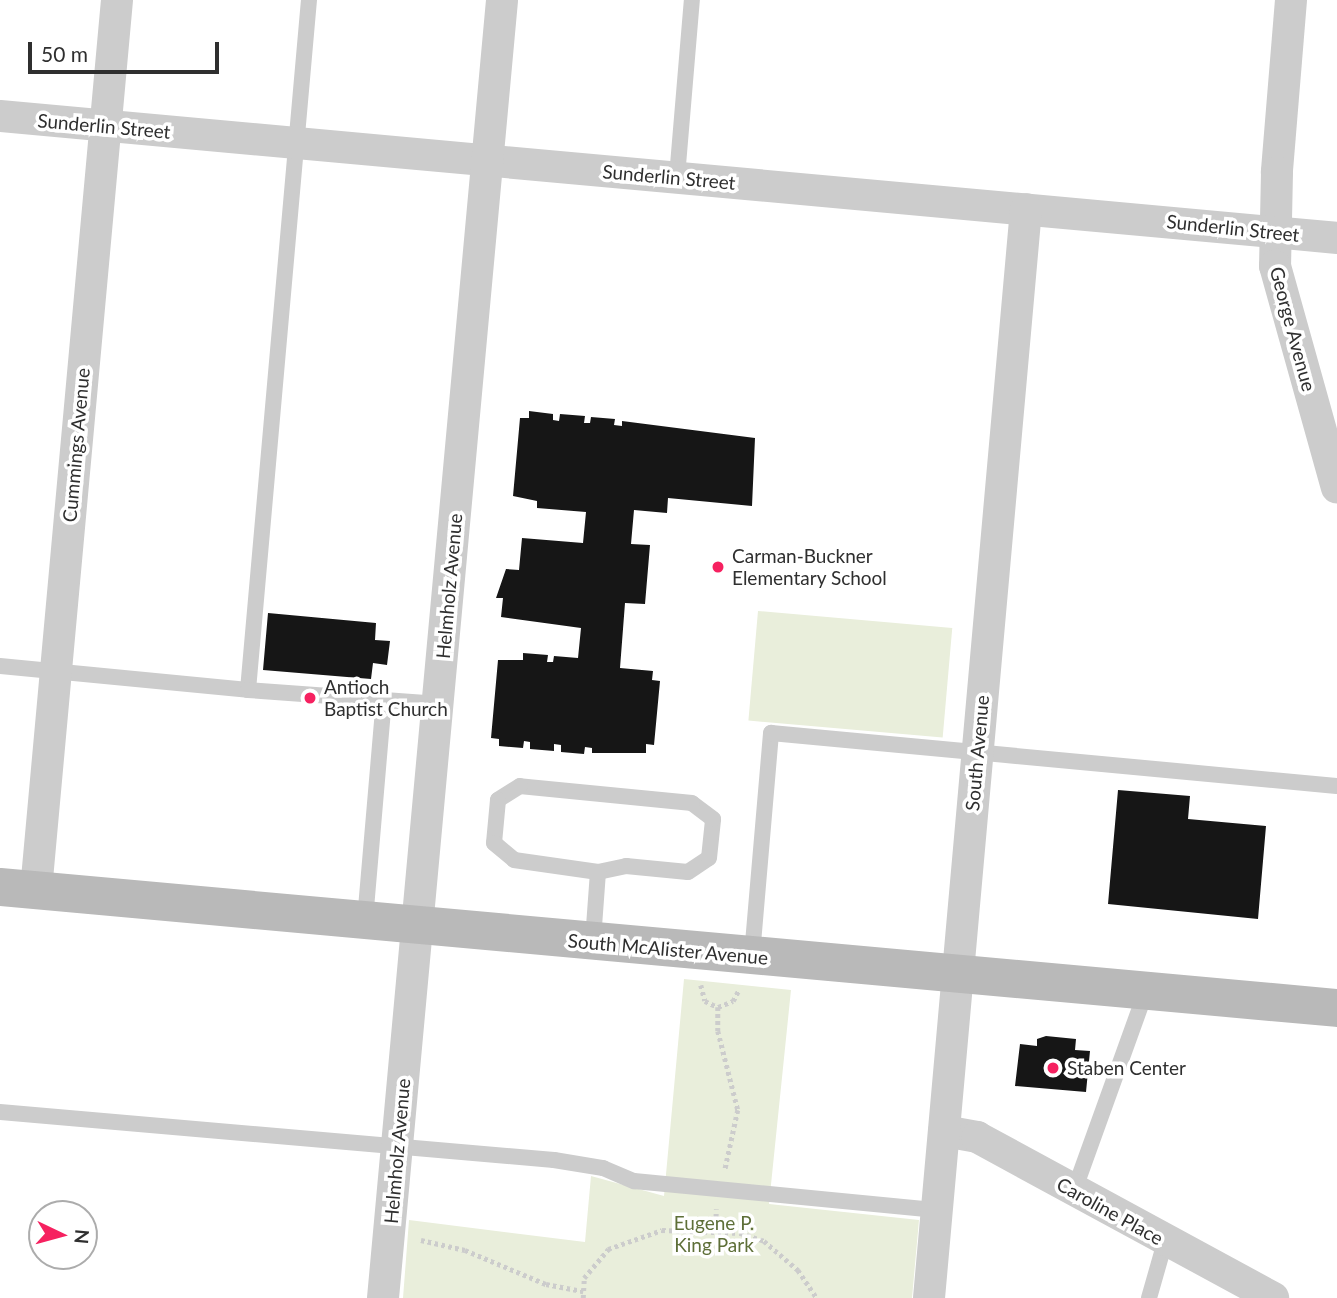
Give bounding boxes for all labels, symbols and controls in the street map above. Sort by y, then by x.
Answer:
scale bar [32,28,222,72]
text: 50 m [41,41,88,66]
street label: Sunderlin Street [37,109,171,143]
street label: Sunderlin Street [602,160,736,194]
street label: Sunderlin Street [1165,210,1301,246]
street label: George Avenue [1265,264,1321,394]
street label: Cummings Avenue [58,367,94,523]
street label: Helmholz Avenue [431,512,467,660]
place label: Carman-Buckner Elementary School [732,545,887,589]
marker: Carman-Buckner Elementary School [710,559,726,575]
place label: Antioch Baptist Church [324,676,448,720]
marker: Antioch Baptist Church [302,690,318,706]
street label: South Avenue [961,694,993,812]
street label: South McAlister Avenue [566,929,770,969]
place label: Staben Center [1067,1057,1186,1079]
marker: Staben Center [1045,1060,1061,1076]
street label: Helmholz Avenue [379,1077,415,1225]
street label: Caroline Place [1053,1172,1167,1250]
north arrow [28,1200,98,1270]
park label: Eugene P. King Park [674,1212,754,1256]
text: N [70,1228,95,1245]

